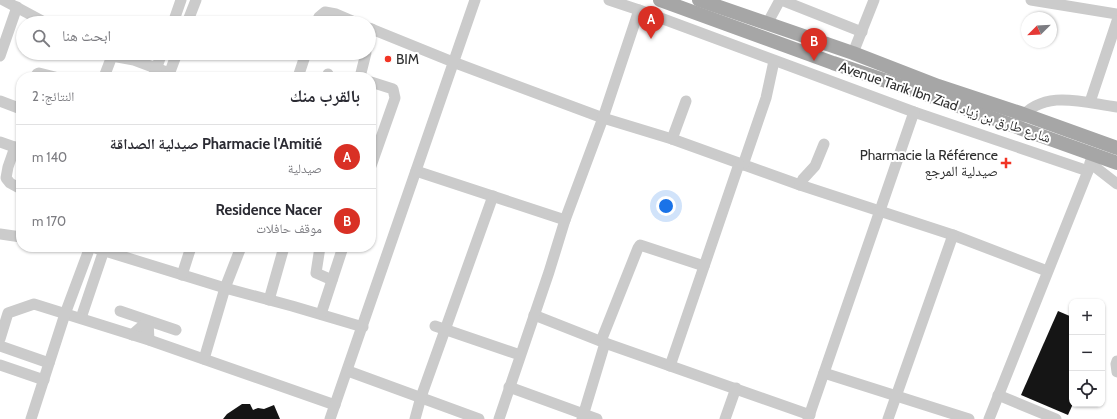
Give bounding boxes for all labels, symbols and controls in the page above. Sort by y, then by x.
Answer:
pin: A [638,6,664,39]
north arrow [1021,12,1057,48]
search box [16,16,376,60]
icon: search [30,27,52,49]
text: ابحث هنا [62,27,111,45]
pin: B [801,28,827,61]
place label: BIM [396,50,419,68]
marker: BIM [383,54,393,64]
street label: Avenue Tarik Ibn Ziad شارع طارق بن زياد [836,57,1053,148]
text: بالقرب منك [290,86,360,106]
text: النتائج: 2 [32,88,74,104]
text: Pharmacie l'Amitié صيدلية الصداقة [110,135,322,153]
place label: Pharmacie la Référence صيدلية المرجع [860,146,998,181]
text: 140 m [32,149,67,165]
text: A [343,149,351,165]
marker: Pharmacie la Référence صيدلية المرجع [1001,158,1011,168]
text: صيدلية [288,160,322,176]
your location [656,196,676,216]
text: Residence Nacer [215,201,322,219]
text: 170 m [32,213,66,229]
text: B [343,213,351,229]
text: موقف حافلات [256,220,322,236]
map controls [1069,299,1105,407]
button: + [1069,299,1105,335]
button: − [1069,335,1105,371]
button: locate [1069,371,1105,407]

